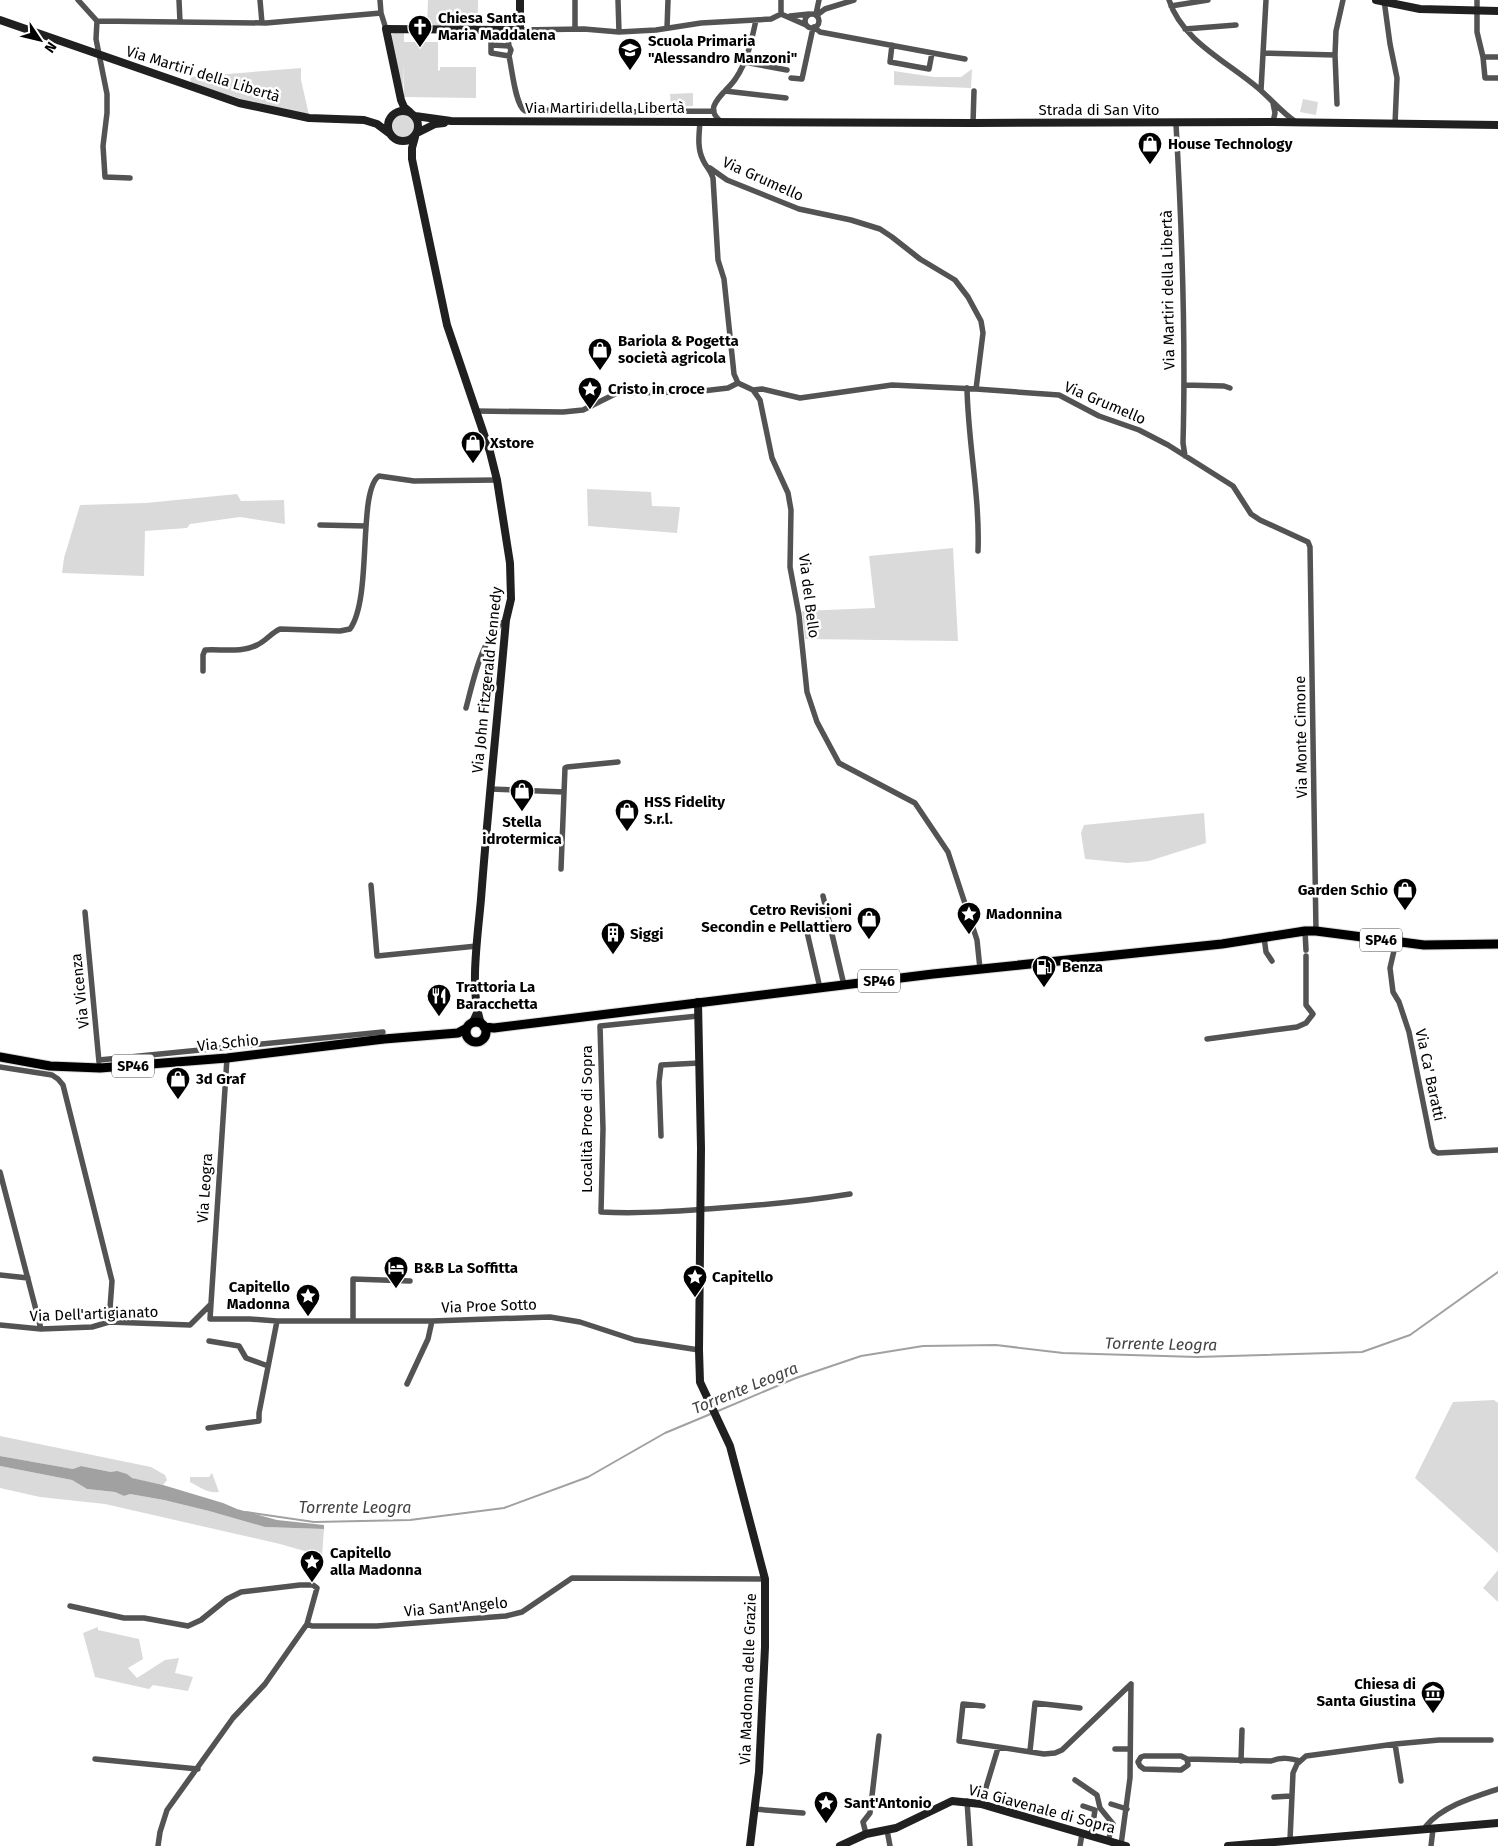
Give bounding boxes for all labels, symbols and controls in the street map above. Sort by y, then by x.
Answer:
place label: Chiesa Santa Maria Maddalena [438,9,556,44]
church icon: Chiesa Santa Maria Maddalena [407,14,433,48]
north arrow [15,15,65,65]
place label: Scuola Primaria "Alessandro Manzoni" [648,32,797,67]
school or university icon: Scuola Primaria "Alessandro Manzoni" [617,37,643,71]
text: N [41,38,60,56]
street label: Via Martiri della Libertà [124,42,282,106]
street label: Via Martiri della Libertà [525,99,685,117]
street label: Strada di San Vito [1039,101,1159,119]
shop icon: House Technology [1137,131,1163,165]
place label: House Technology [1168,135,1293,153]
street label: Via Grumello [720,153,806,205]
street label: Via Martiri della Libertà [1158,210,1178,370]
place label: Bariola & Pogetta società agricola [618,332,739,367]
shop icon: Bariola & Pogetta società agricola [587,337,613,371]
place icon: Cristo in croce [577,376,603,410]
street label: Via Grumello [1061,378,1149,428]
place label: Cristo in croce [608,380,705,398]
shop icon: Xstore [460,430,486,464]
place label: Xstore [489,434,534,452]
street label: Via del Bello [795,553,823,639]
street label: Via John Fitzgerald Kennedy [468,585,506,774]
street label: Via Monte Cimone [1291,676,1311,798]
shop icon: Stella idrotermica [509,778,535,812]
place label: HSS Fidelity S.r.l. [644,793,725,828]
shop icon: HSS Fidelity S.r.l. [614,798,640,832]
place label: Stella idrotermica [482,813,562,848]
shop icon: Garden Schio [1392,877,1418,911]
place label: Garden Schio [1298,881,1388,899]
place label: Cetro Revisioni Secondin e Pellattiero [701,901,852,936]
place icon: Madonnina [956,901,982,935]
place label: Madonnina [986,905,1062,923]
shop icon: Cetro Revisioni Secondin e Pellattiero [856,906,882,940]
building icon: Siggi [600,921,626,955]
place label: Siggi [630,925,664,943]
road number: SP46 [1360,928,1402,952]
street label: Via Vicenza [67,952,93,1030]
fuel station icon: Benza [1031,954,1057,988]
place label: Benza [1062,958,1103,976]
road number: SP46 [858,969,900,992]
place label: Trattoria La Baracchetta [456,978,538,1013]
restaurant icon: Trattoria La Baracchetta [426,983,452,1017]
street label: Via Ca' Baratti [1411,1027,1449,1123]
street label: Via Schio [196,1031,260,1055]
street label: Località Proe di Sopra [578,1045,596,1193]
road number: SP46 [112,1054,154,1078]
shop icon: 3d Graf [165,1066,191,1100]
place label: 3d Graf [195,1070,247,1088]
street label: Via Leogra [194,1152,216,1224]
hotel icon: B&B La Soffitta [383,1255,409,1289]
place label: B&B La Soffitta [414,1259,518,1277]
place icon: Capitello [682,1264,708,1298]
place label: Capitello [712,1268,774,1286]
place label: Capitello Madonna [227,1278,290,1313]
place icon: Capitello Madonna [295,1283,321,1317]
street label: Via Proe Sotto [441,1295,537,1317]
street label: Via Dell'artigianato [29,1303,159,1325]
water label: Torrente Leogra [1105,1334,1217,1354]
water label: Torrente Leogra [689,1358,801,1418]
water label: Torrente Leogra [299,1498,411,1517]
place label: Capitello alla Madonna [330,1544,422,1579]
place icon: Capitello alla Madonna [299,1549,325,1583]
street label: Via Sant'Angelo [403,1593,509,1621]
street label: Via Madonna delle Grazie [736,1593,760,1765]
place label: Chiesa di Santa Giustina [1317,1675,1416,1710]
museum icon: Chiesa di Santa Giustina [1420,1680,1446,1714]
street label: Via Giavenale di Sopra [966,1781,1118,1837]
place icon: Sant'Antonio [813,1790,839,1824]
place label: Sant'Antonio [844,1794,932,1812]

